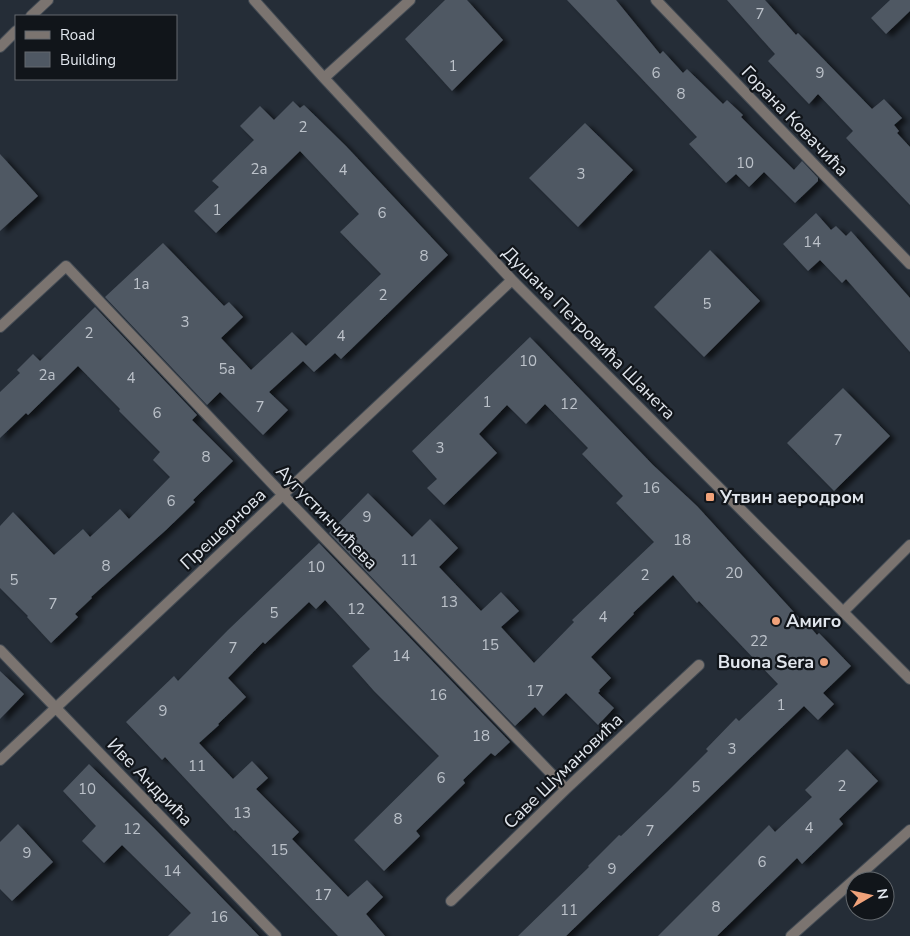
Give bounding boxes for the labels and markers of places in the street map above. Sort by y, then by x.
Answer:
place label: Утвин аеродром [719,485,864,509]
marker: Утвин аеродром [704,491,716,503]
place label: Амиго [786,609,841,633]
marker: Амиго [770,615,782,627]
place label: Buona Sera [718,650,814,674]
marker: Buona Sera [818,656,830,668]

